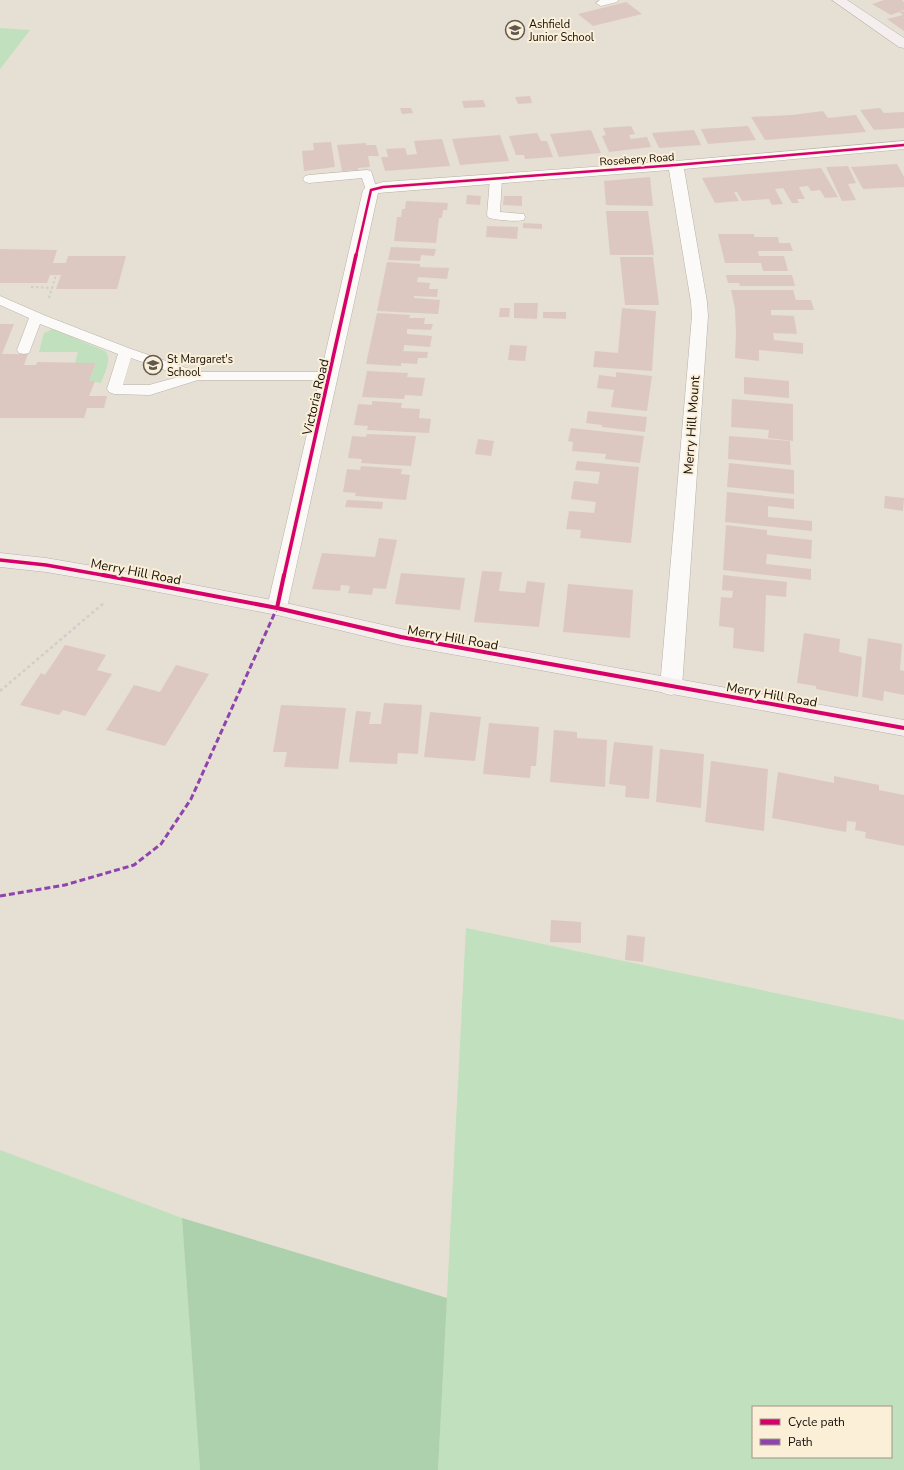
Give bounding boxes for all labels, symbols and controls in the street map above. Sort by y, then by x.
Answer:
place label: Ashfield Junior School [528,17,595,45]
school or university icon: Ashfield Junior School [504,19,526,41]
street label: Rosebery Road [599,149,675,170]
place label: St Margaret's School [167,352,233,380]
school or university icon: St Margaret's School [142,354,164,376]
street label: Victoria Road [298,357,334,438]
street label: Merry Hill Mount [680,374,704,475]
street label: Merry Hill Road [89,554,183,590]
street label: Merry Hill Road [406,621,500,655]
street label: Merry Hill Road [725,678,819,712]
legend [752,1406,892,1458]
text: Cycle path [788,1414,845,1430]
text: Path [788,1434,813,1450]

